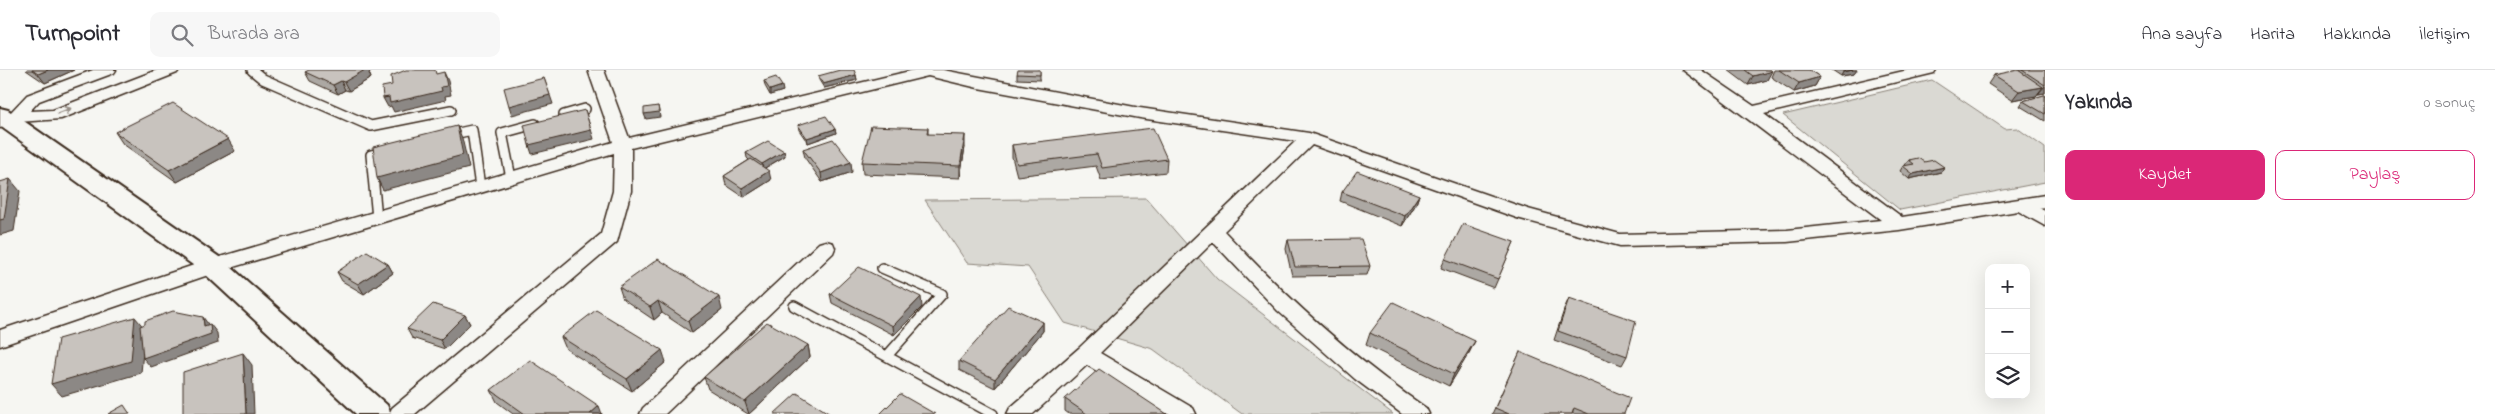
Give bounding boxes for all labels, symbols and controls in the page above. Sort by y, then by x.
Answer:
search box [150,12,500,57]
text: Turnpoint [25,17,120,52]
icon: search [168,21,196,49]
text: Burada ara [208,21,300,48]
text: Ana sayfa [2141,22,2222,48]
text: Harita [2250,22,2295,48]
text: Hakkında [2323,22,2391,48]
text: İletişim [2419,22,2470,48]
text: Yakında [2065,88,2132,118]
text: 0 sonuç [2424,91,2475,115]
one-way arrow [56,106,71,116]
button: Kaydet [2065,150,2265,200]
button: Paylaş [2275,150,2475,200]
map controls [1985,264,2030,399]
button: + [1985,264,2030,309]
button: − [1985,309,2030,354]
button: layers [1985,354,2030,399]

